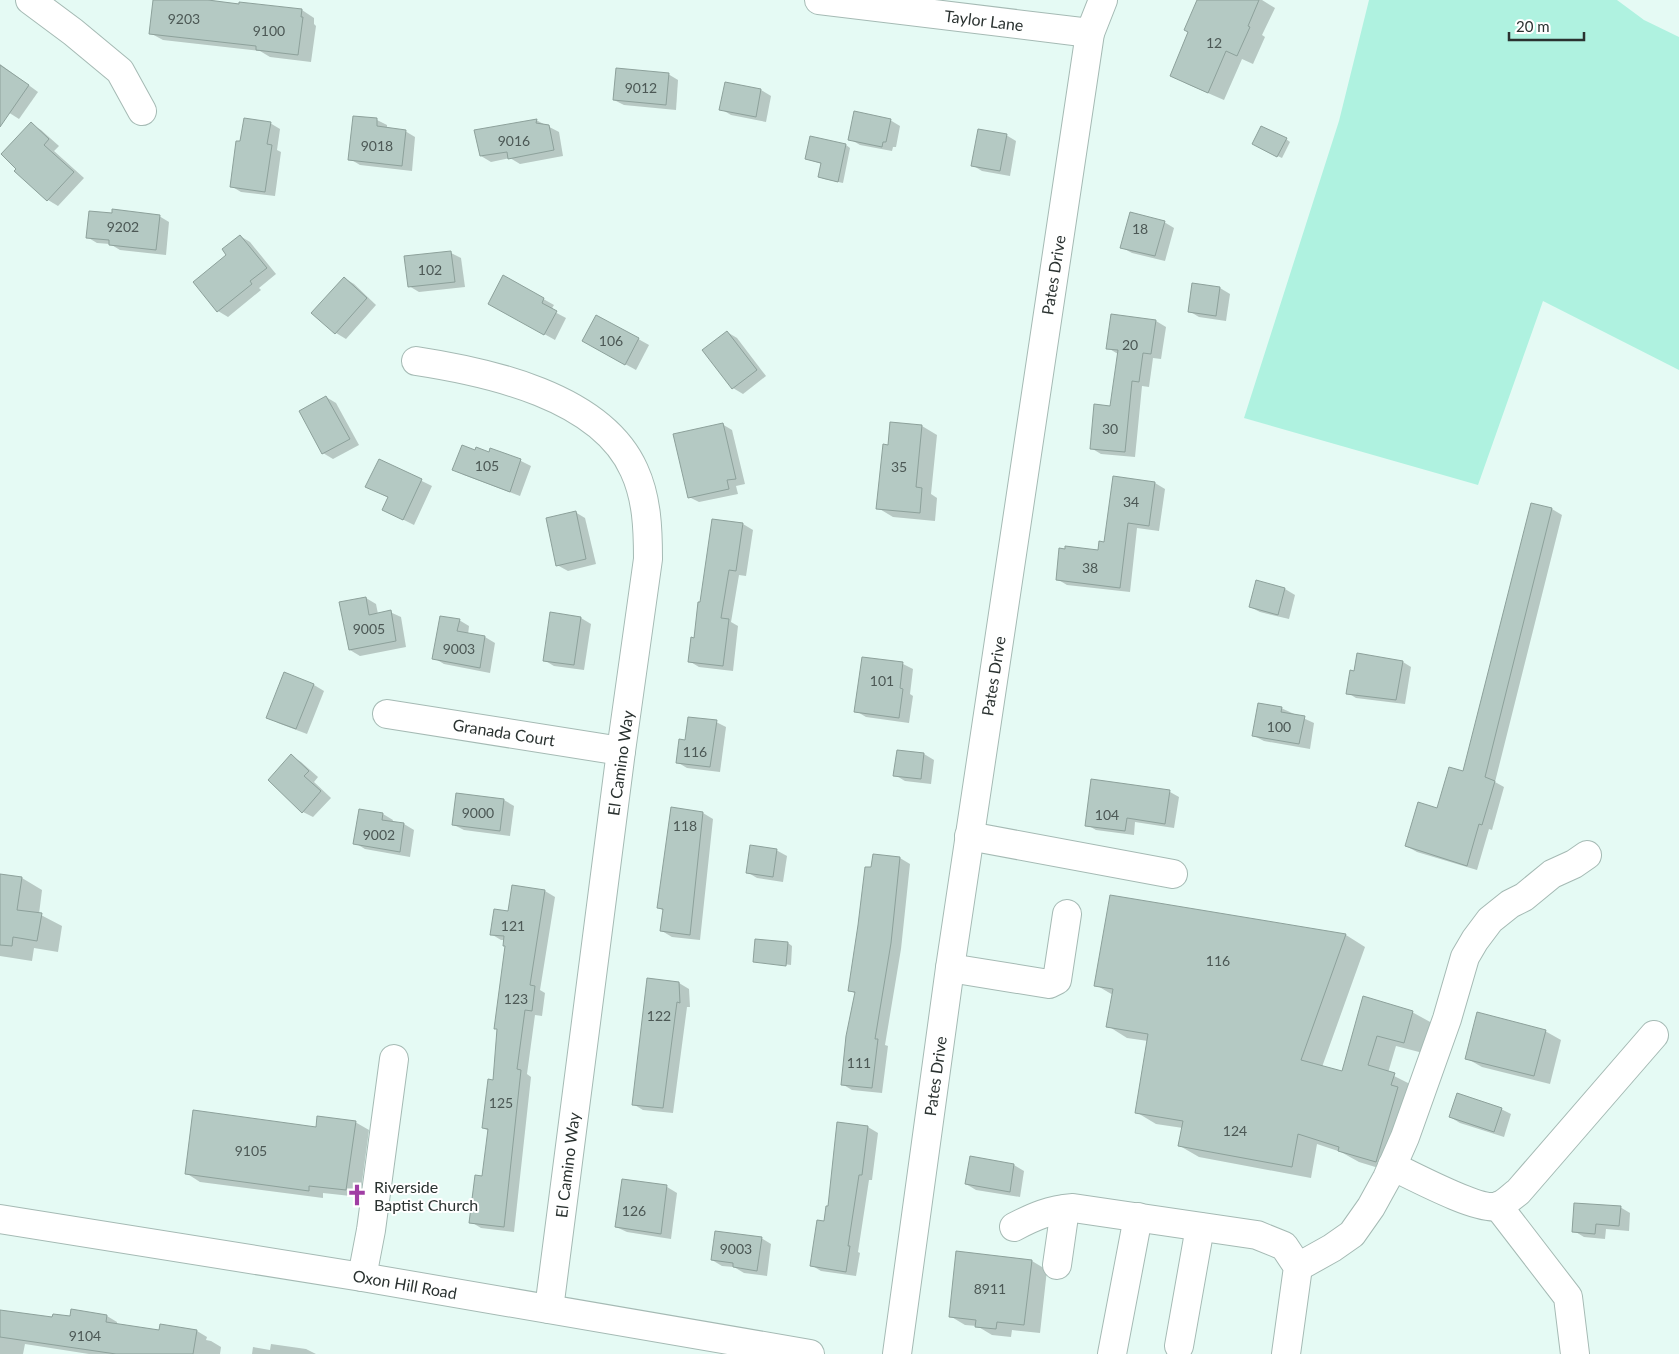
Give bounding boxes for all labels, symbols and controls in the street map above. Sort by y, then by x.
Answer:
street label: Taylor Lane [943,6,1025,34]
house number: 9203 [168,10,200,27]
scale bar [1509,10,1584,42]
text: 20 m [1516,17,1550,35]
house number: 9100 [253,22,285,39]
house number: 12 [1206,34,1222,51]
house number: 9012 [625,79,657,96]
house number: 9016 [498,132,530,149]
house number: 9018 [361,137,393,154]
house number: 9202 [107,218,139,235]
house number: 18 [1132,220,1148,237]
street label: Pates Drive [1037,234,1069,316]
house number: 102 [418,261,442,278]
house number: 106 [599,332,623,349]
house number: 20 [1122,336,1138,353]
house number: 30 [1102,420,1118,437]
house number: 105 [475,457,499,474]
house number: 35 [891,458,907,475]
house number: 34 [1123,493,1139,510]
house number: 38 [1082,559,1098,576]
house number: 9005 [353,620,385,637]
street label: Pates Drive [977,635,1009,717]
house number: 9003 [443,640,475,657]
house number: 101 [870,672,894,689]
street label: El Camino Way [603,708,637,817]
street label: Granada Court [452,715,557,749]
house number: 100 [1267,718,1291,735]
house number: 116 [683,743,707,760]
house number: 9000 [462,804,494,821]
house number: 104 [1095,806,1119,823]
house number: 118 [673,817,697,834]
house number: 9002 [363,826,395,843]
house number: 121 [501,917,525,934]
house number: 116 [1206,952,1230,969]
house number: 123 [504,990,528,1007]
house number: 122 [647,1007,671,1024]
street label: Pates Drive [920,1035,950,1117]
house number: 111 [847,1054,871,1071]
house number: 125 [489,1094,513,1111]
street label: El Camino Way [551,1110,583,1219]
house number: 124 [1223,1122,1247,1139]
house number: 9105 [235,1142,267,1159]
place label: Riverside Baptist Church [374,1177,478,1214]
church icon: Riverside Baptist Church [344,1182,370,1208]
house number: 126 [622,1202,646,1219]
house number: 9003 [720,1240,752,1257]
street label: Oxon Hill Road [351,1265,459,1303]
house number: 8911 [974,1280,1006,1297]
house number: 9104 [69,1327,101,1344]

